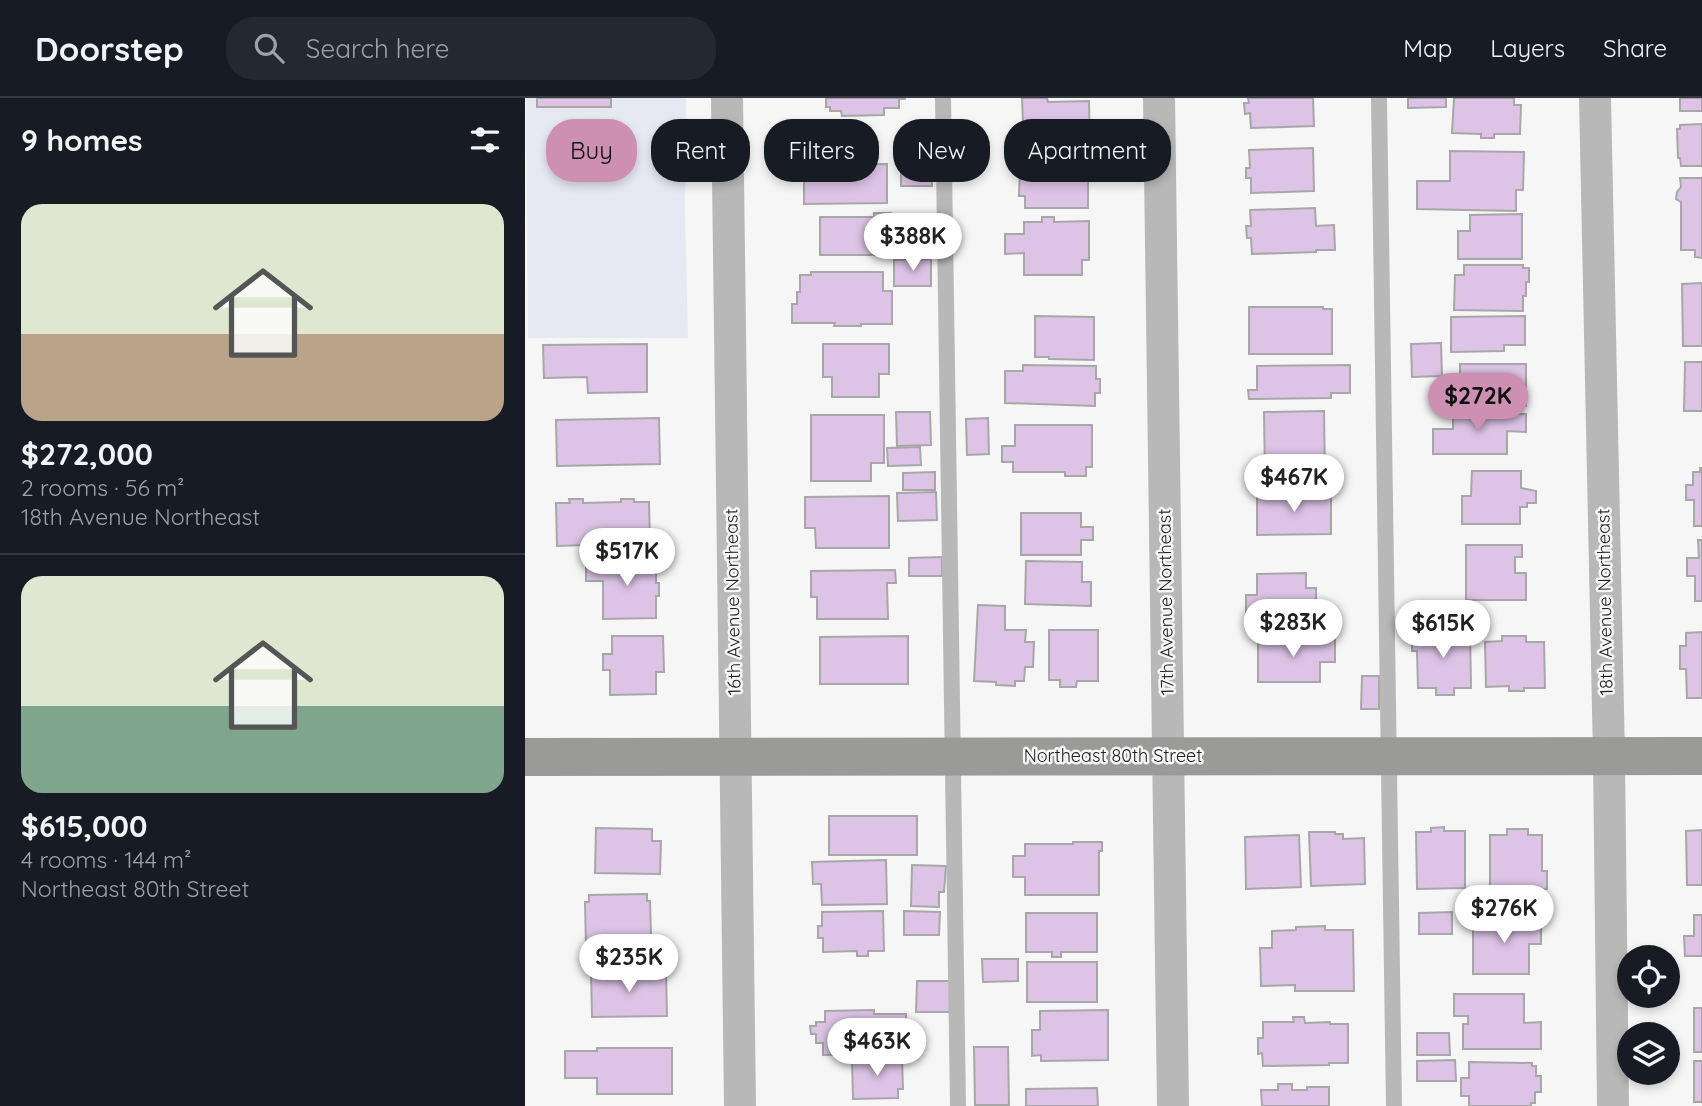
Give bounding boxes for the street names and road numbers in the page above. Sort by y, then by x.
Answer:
street label: 16th Avenue Northeast [719,508,746,696]
street label: 18th Avenue Northeast [1591,508,1618,696]
street label: 17th Avenue Northeast [1152,509,1179,695]
street label: Northeast 80th Street [1024,744,1202,767]

